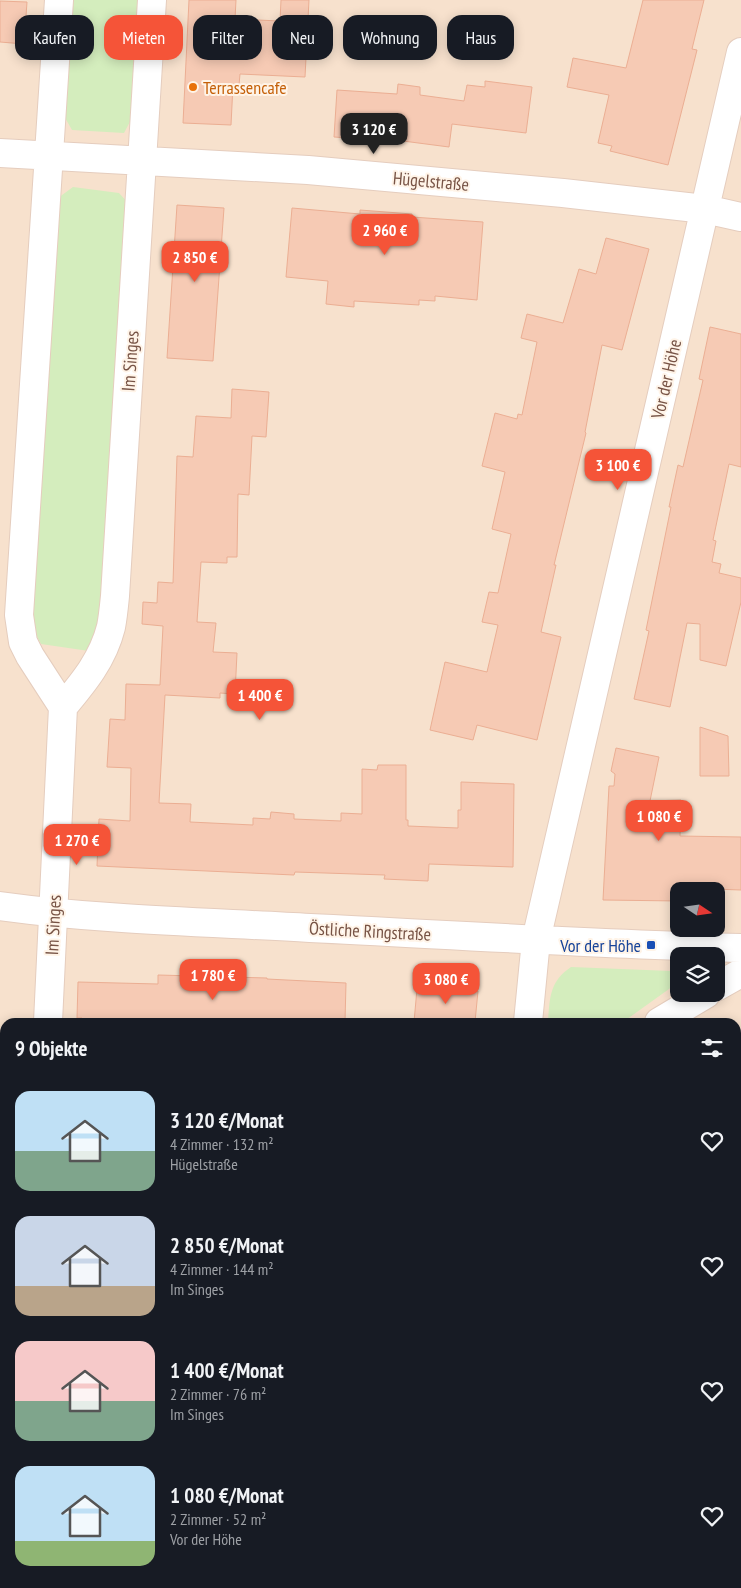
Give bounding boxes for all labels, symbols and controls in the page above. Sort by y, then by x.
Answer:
chip: Kaufen [15,15,94,60]
chip: Mieten [104,15,183,60]
chip: Filter [193,15,262,60]
chip: Neu [272,15,333,60]
chip: Wohnung [343,15,437,60]
chip: Haus [447,15,514,60]
place label: Terrassencafe [203,76,287,99]
marker: Terrassencafe [187,81,199,93]
pin: 3 120 € [328,112,420,155]
text: 3 120 € [352,119,396,139]
street label: Hügelstraße [392,166,470,196]
pin: 2 960 € [339,214,431,256]
text: 2 960 € [363,220,407,240]
pin: 2 850 € [149,240,241,283]
text: 2 850 € [173,247,217,267]
street label: Im Singes [116,330,144,392]
street label: Vor der Höhe [645,337,686,422]
pin: 3 100 € [572,448,664,491]
text: 3 100 € [596,455,640,475]
pin: 1 400 € [214,678,306,721]
text: 1 400 € [238,685,282,705]
pin: 1 080 € [613,800,705,842]
text: 1 080 € [637,806,681,826]
pin: 1 270 € [31,824,123,866]
text: 1 270 € [55,830,99,850]
north arrow [670,882,725,938]
map controls [670,882,725,1002]
street label: Im Singes [40,894,66,956]
street label: Östliche Ringstraße [308,916,432,946]
place label: Vor der Höhe [559,934,641,957]
marker: Vor der Höhe [645,939,657,951]
button: layers [670,947,725,1002]
pin: 1 780 € [167,958,259,1001]
pin: 3 080 € [400,962,492,1005]
text: 1 780 € [191,965,235,985]
text: 3 080 € [424,969,468,989]
icon: filters [698,1034,726,1062]
text: 9 Objekte [15,1035,87,1062]
text: 3 120 €/Monat [170,1107,284,1134]
icon: home [55,1111,115,1171]
icon: heart [698,1127,726,1155]
text: 4 Zimmer · 132 m² [170,1134,274,1154]
text: Hügelstraße [170,1154,238,1174]
text: 2 850 €/Monat [170,1232,284,1259]
icon: home [55,1236,115,1296]
icon: heart [698,1252,726,1280]
text: 4 Zimmer · 144 m² [170,1259,274,1279]
text: Im Singes [170,1279,224,1299]
text: 1 400 €/Monat [170,1357,284,1384]
icon: home [55,1361,115,1421]
icon: heart [698,1377,726,1405]
text: 2 Zimmer · 76 m² [170,1384,266,1404]
text: Im Singes [170,1404,224,1424]
text: 1 080 €/Monat [170,1482,284,1509]
icon: home [55,1486,115,1546]
icon: heart [698,1502,726,1530]
text: 2 Zimmer · 52 m² [170,1509,266,1529]
text: Vor der Höhe [170,1529,242,1549]

